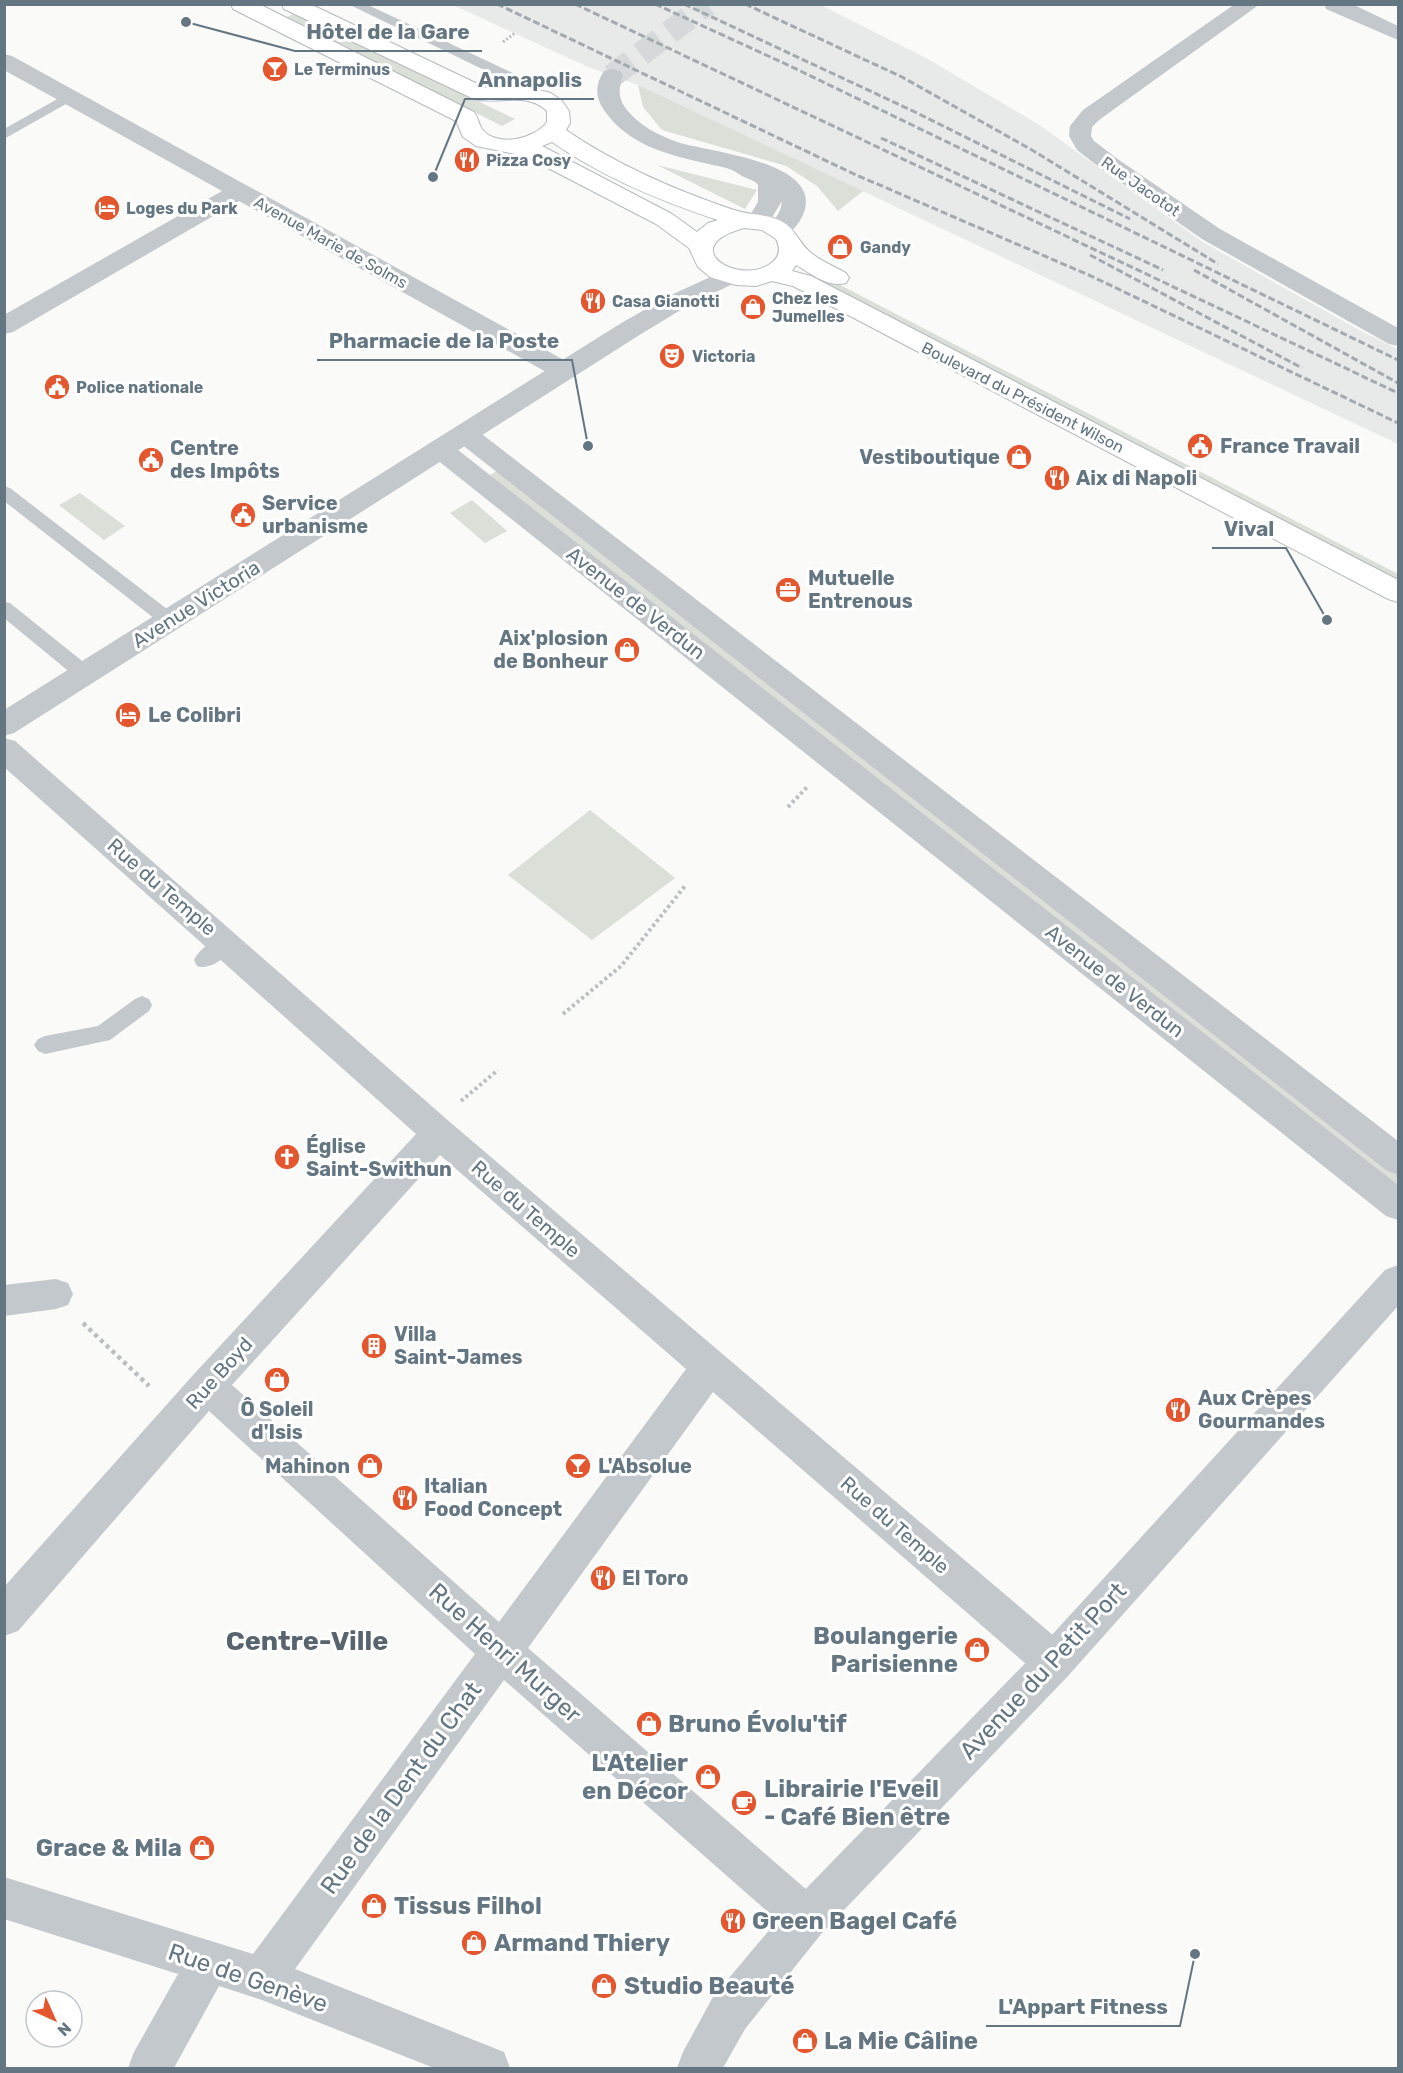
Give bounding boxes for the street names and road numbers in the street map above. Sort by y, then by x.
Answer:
street label: Rue Jacotot [1098,152,1184,220]
street label: Avenue Marie de Solms [251,192,411,292]
street label: Boulevard du Président Wilson [918,338,1127,457]
street label: Avenue de Verdun [562,541,710,665]
street label: Avenue Victoria [128,555,264,653]
street label: Rue du Temple [103,833,221,941]
street label: Avenue de Verdun [1041,919,1189,1043]
street label: Rue du Temple [467,1155,585,1263]
street label: Rue Boyd [181,1332,257,1414]
street label: Rue du Temple [836,1471,954,1579]
street label: Rue Henri Murger [423,1577,587,1729]
street label: Avenue du Petit Port [954,1577,1132,1765]
street label: Rue de la Dent du Chat [315,1676,487,1900]
street label: Rue de Genève [165,1938,331,2018]

